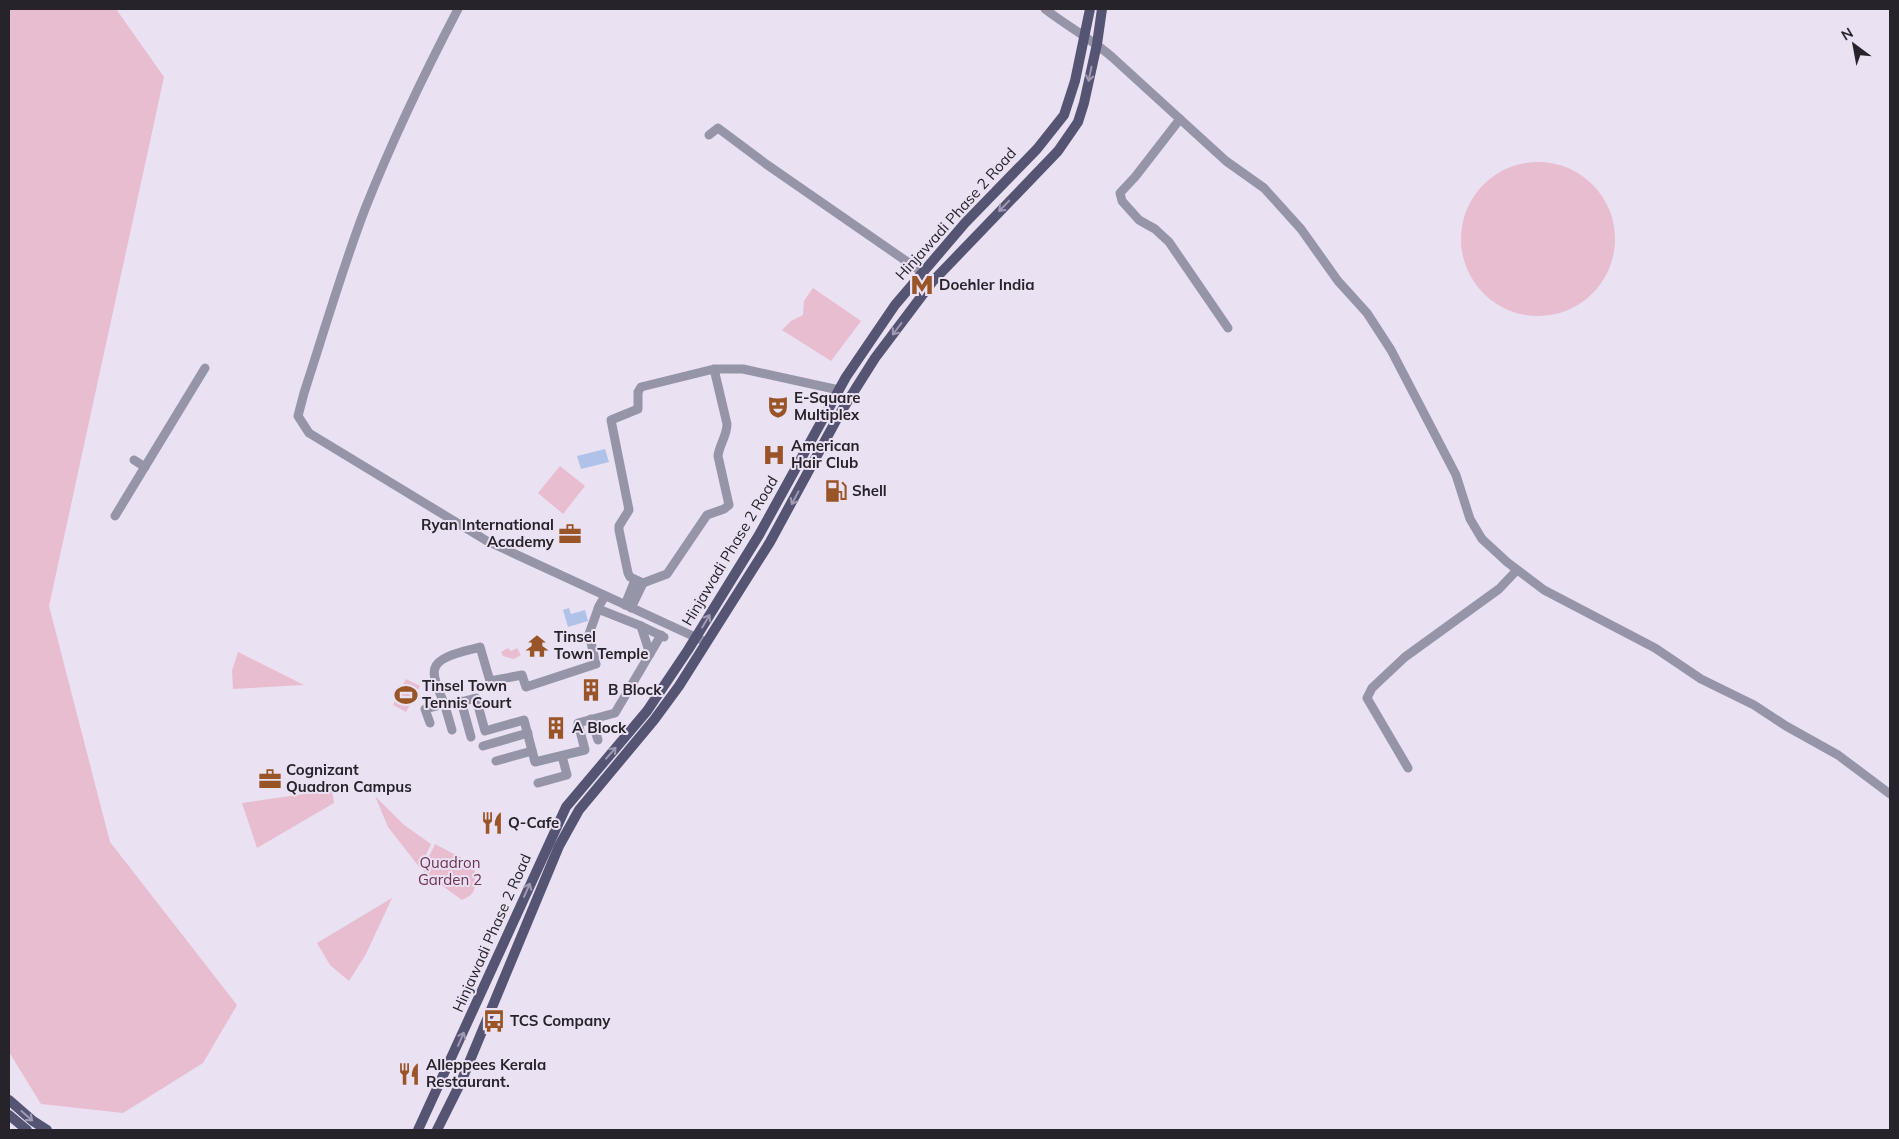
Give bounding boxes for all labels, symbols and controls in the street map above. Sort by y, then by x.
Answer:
north arrow [1829,20,1879,70]
text: N [1838,24,1856,44]
one-way arrow [1085,66,1095,82]
street label: Hinjawadi Phase 2 Road [891,144,1020,284]
one-way arrow [998,200,1010,212]
metro station icon: Doehler India [909,272,935,298]
place label: Doehler India [939,275,1035,294]
one-way arrow [892,322,902,336]
place label: E-Square Multiplex [794,388,860,424]
theatre icon: E-Square Multiplex [765,394,791,420]
place label: American Hair Club [791,436,860,472]
hospital icon: American Hair Club [761,442,787,468]
street label: Hinjawadi Phase 2 Road [677,472,782,629]
fuel station icon: Shell [823,478,849,504]
place label: Shell [852,481,887,500]
one-way arrow [790,490,799,505]
place label: Ryan International Academy [421,515,555,551]
office icon: Ryan International Academy [557,521,583,547]
one-way arrow [702,615,712,629]
place label: Tinsel Town Temple [554,627,649,663]
temple icon: Tinsel Town Temple [524,633,550,659]
place label: Tinsel Town Tennis Court [422,676,512,712]
building icon: B Block [578,677,604,703]
place label: B Block [608,680,662,699]
sports icon: Tinsel Town Tennis Court [393,682,419,708]
building icon: A Block [543,715,569,741]
place label: A Block [572,718,627,737]
one-way arrow [606,746,617,759]
place label: Cognizant Quadron Campus [286,760,412,796]
office icon: Cognizant Quadron Campus [257,766,283,792]
restaurant icon: Q-Cafe [479,810,505,836]
place label: Q-Cafe [508,813,559,832]
street label: Hinjawadi Phase 2 Road [448,851,535,1015]
park label: Quadron Garden 2 [418,853,482,889]
one-way arrow [523,883,533,898]
bus stop icon: TCS Company [481,1008,507,1034]
place label: TCS Company [510,1011,611,1030]
one-way arrow [457,1032,467,1047]
place label: Alleppees Kerala Restaurant. [426,1055,546,1091]
restaurant icon: Alleppees Kerala Restaurant. [396,1061,422,1087]
one-way arrow [21,1110,34,1121]

